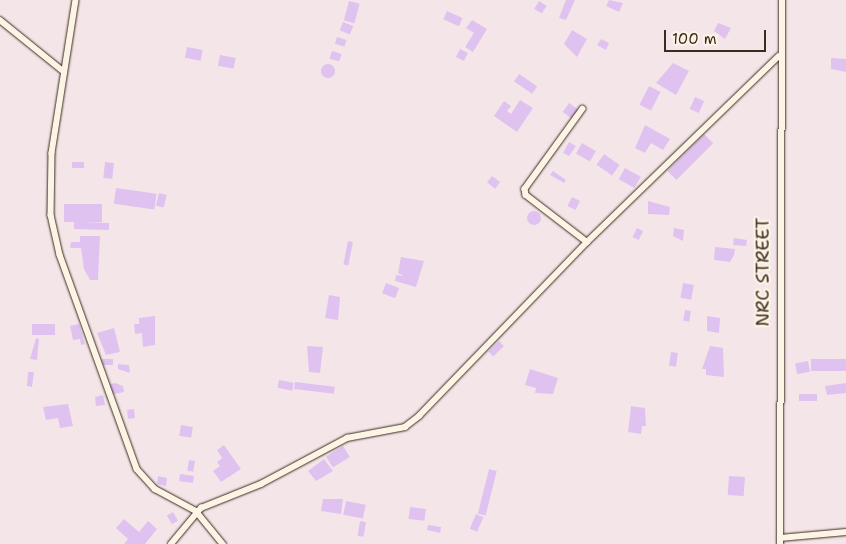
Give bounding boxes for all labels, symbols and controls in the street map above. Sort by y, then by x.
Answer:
scale bar [666,20,768,52]
text: 100 m [672,29,717,49]
street label: NRC STREET [752,217,774,327]

